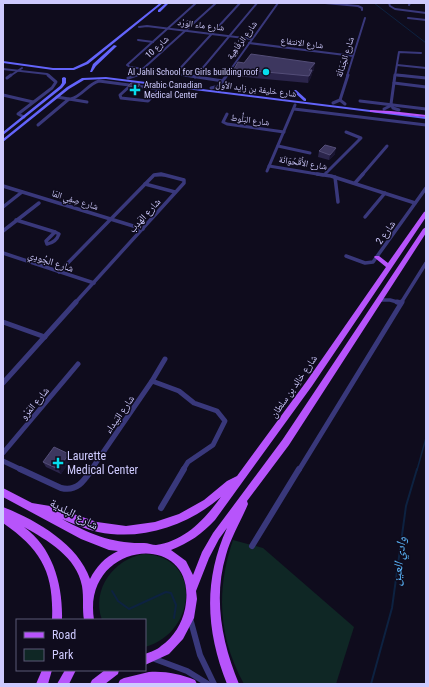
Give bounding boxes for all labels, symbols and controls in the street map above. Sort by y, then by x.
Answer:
street label: شارع ماء الوَرْد [177,17,225,34]
street label: شارع الرَفَاهِية [225,19,260,62]
street label: شارع 10 [143,34,171,61]
street label: شارع الانتفاع [280,35,324,52]
street label: شارع الجَدَالَة [334,36,357,79]
place label: Al Jahli School for Girls building roof [128,67,258,77]
marker: Al Jahli School for Girls building roof [261,67,271,77]
street label: شارع خليفة بن زايد الأول [215,79,297,100]
place label: Arabic Canadian Medical Center [144,80,202,100]
marker: Arabic Canadian Medical Center [129,84,141,96]
street label: شارع البَلُّوط [230,110,270,129]
street label: شارع الأُقْحُوَانَة [278,153,328,173]
street label: شارع صِفِي المَا [50,188,99,214]
street label: شارع الهَدِب [126,196,164,235]
street label: شارع 2 [373,218,398,247]
street label: شارع الجُودِي [26,249,76,277]
street label: شارع خالِد بن سلطان [268,353,320,420]
street label: شارع المَرْو [18,385,52,422]
street label: شارع البَيداء [102,393,138,436]
place label: Laurette Medical Center [67,449,139,477]
marker: Laurette Medical Center [52,457,64,469]
street label: شارع البلدية [47,495,101,533]
water label: وادي العين [388,536,412,587]
legend [16,619,146,671]
text: Road [52,628,76,642]
text: Park [52,648,74,662]

